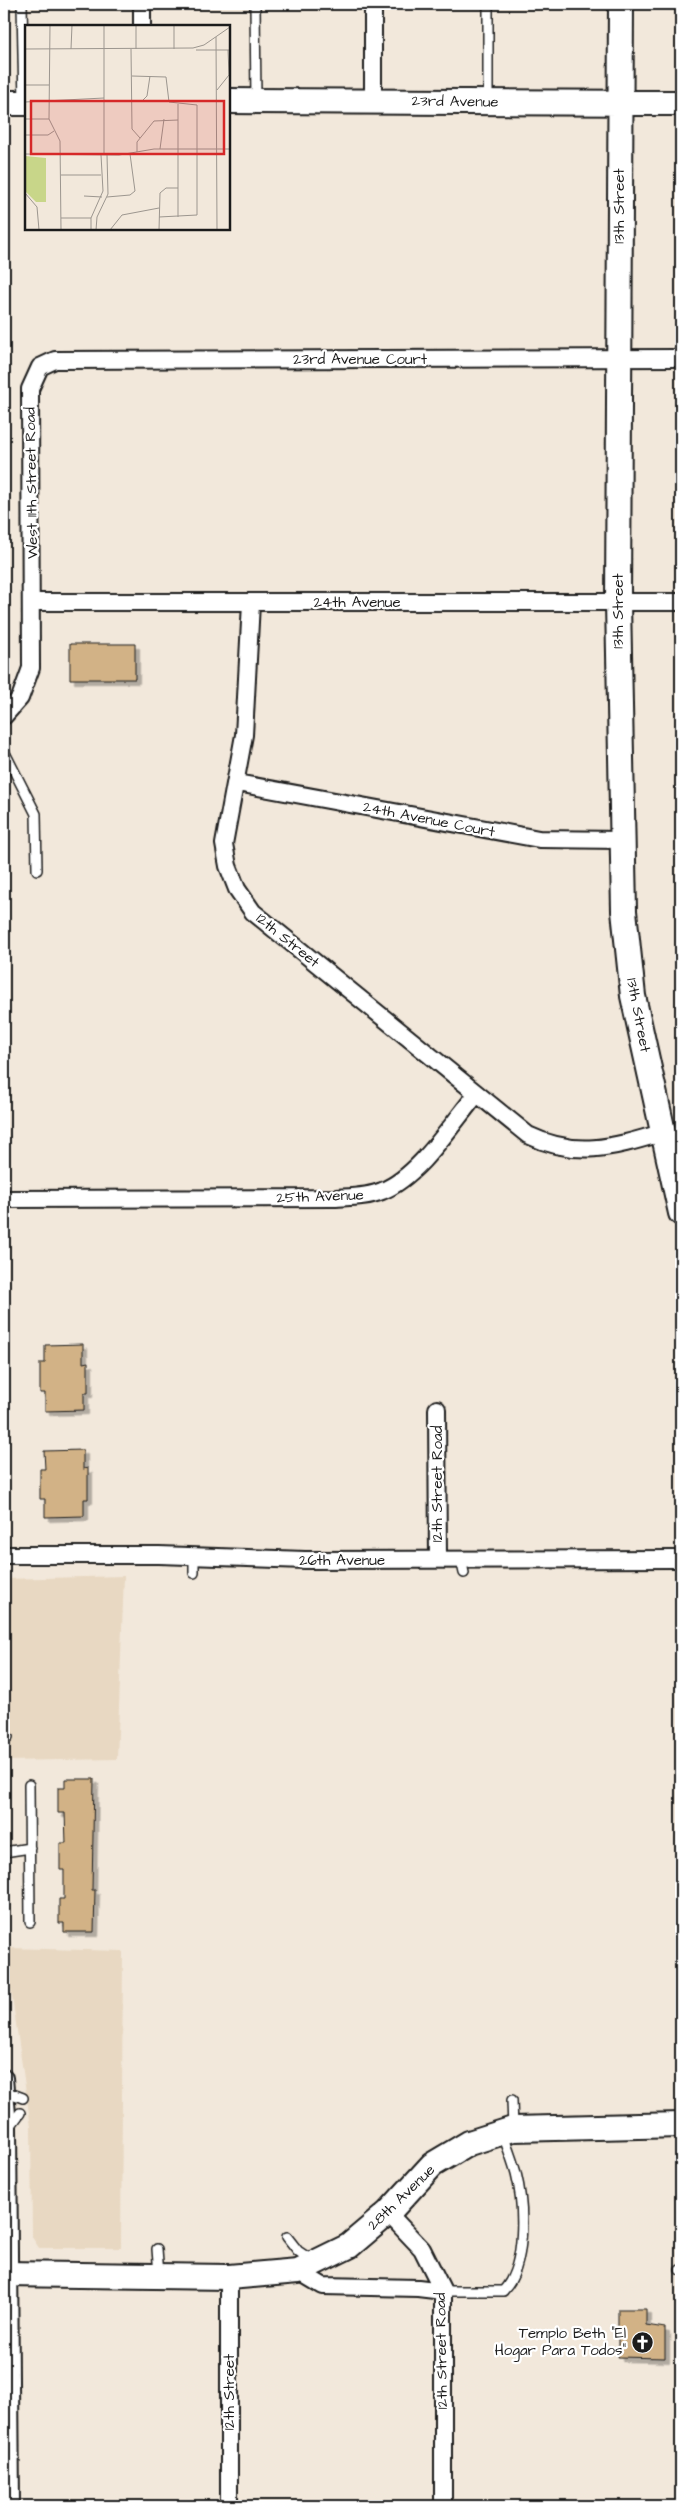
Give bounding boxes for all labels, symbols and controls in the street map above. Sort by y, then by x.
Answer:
inset map [25,25,230,230]
street label: 23rd Avenue [411,90,499,113]
street label: 13th Street [609,168,630,244]
street label: 23rd Avenue Court [293,349,427,370]
street label: West 11th Street Road [20,407,43,559]
street label: 13th Street [608,573,629,649]
street label: 24th Avenue [313,592,401,613]
street label: 24th Avenue Court [361,796,497,843]
street label: 12th Street [251,908,324,973]
street label: 13th Street [621,976,656,1054]
street label: 25th Avenue [276,1184,364,1209]
street label: 12th Street Road [427,1425,448,1542]
street label: 26th Avenue [299,1550,385,1571]
street label: 28th Avenue [363,2160,440,2235]
street label: 12th Street Road [430,2292,453,2410]
place label: Templo Beth "El Hogar Para Todos" [495,2323,626,2362]
church icon: Templo Beth "El Hogar Para Todos" [630,2330,654,2354]
street label: 12th Street [219,2354,240,2430]

